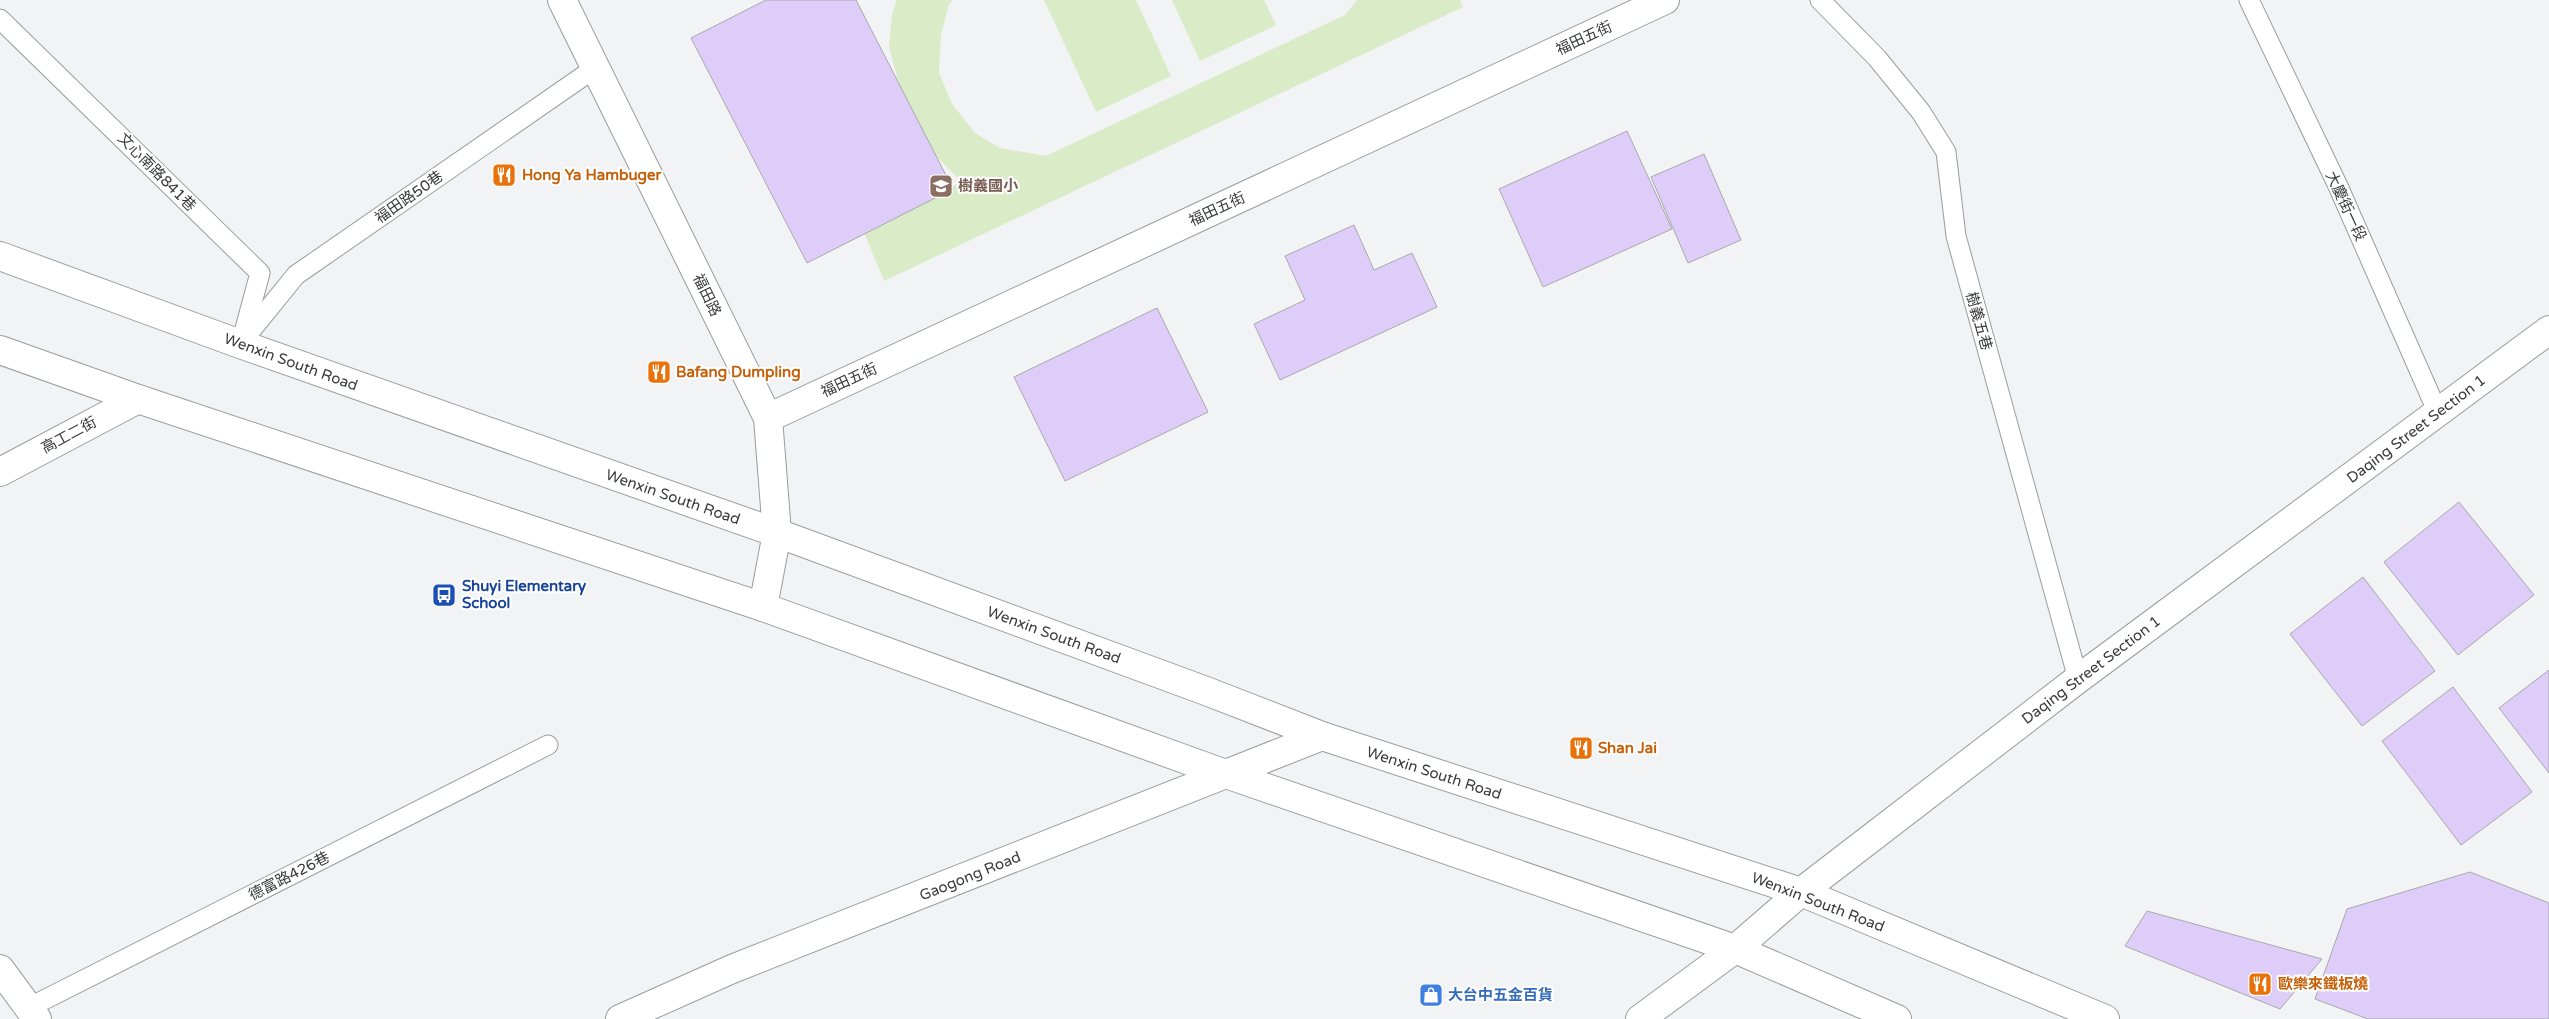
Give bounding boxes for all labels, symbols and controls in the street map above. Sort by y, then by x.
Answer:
street label: 福田五街 [1553,17,1615,59]
street label: 文心南路841巷 [114,129,200,215]
restaurant icon: Hong Ya Hambuger [491,162,517,188]
place label: Hong Ya Hambuger [522,166,662,185]
street label: 福田路50巷 [372,167,446,227]
street label: 大慶街一段 [2322,168,2370,244]
school or university icon: 樹義國小 [928,173,954,199]
place label: 樹義國小 [958,177,1019,195]
street label: 福田五街 [1186,188,1248,230]
street label: 福田路 [689,271,725,319]
street label: 樹義五巷 [1962,290,1996,352]
street label: Wenxin South Road [222,329,360,395]
restaurant icon: Bafang Dumpling [646,359,672,385]
street label: 福田五街 [818,359,880,401]
place label: Bafang Dumpling [676,363,801,382]
street label: Daqing Street Section 1 [2343,371,2489,487]
street label: 高工二街 [38,413,100,457]
street label: Wenxin South Road [603,466,743,528]
place label: Shuyi Elementary School [462,577,586,612]
bus stop icon: Shuyi Elementary School [431,582,457,608]
street label: Wenxin South Road [985,602,1123,668]
street label: Daqing Street Section 1 [2018,612,2164,728]
restaurant icon: Shan Jai [1568,735,1594,761]
place label: Shan Jai [1598,739,1657,757]
street label: Wenxin South Road [1364,743,1504,803]
street label: Gaogong Road [917,847,1023,905]
street label: 德富路426巷 [246,848,332,904]
street label: Wenxin South Road [1749,868,1887,936]
restaurant icon: 歐樂來鐵板燒 [2247,971,2273,997]
place label: 歐樂來鐵板燒 [2278,975,2368,993]
shop icon: 大台中五金百貨 [1418,982,1444,1008]
place label: 大台中五金百貨 [1448,986,1553,1004]

